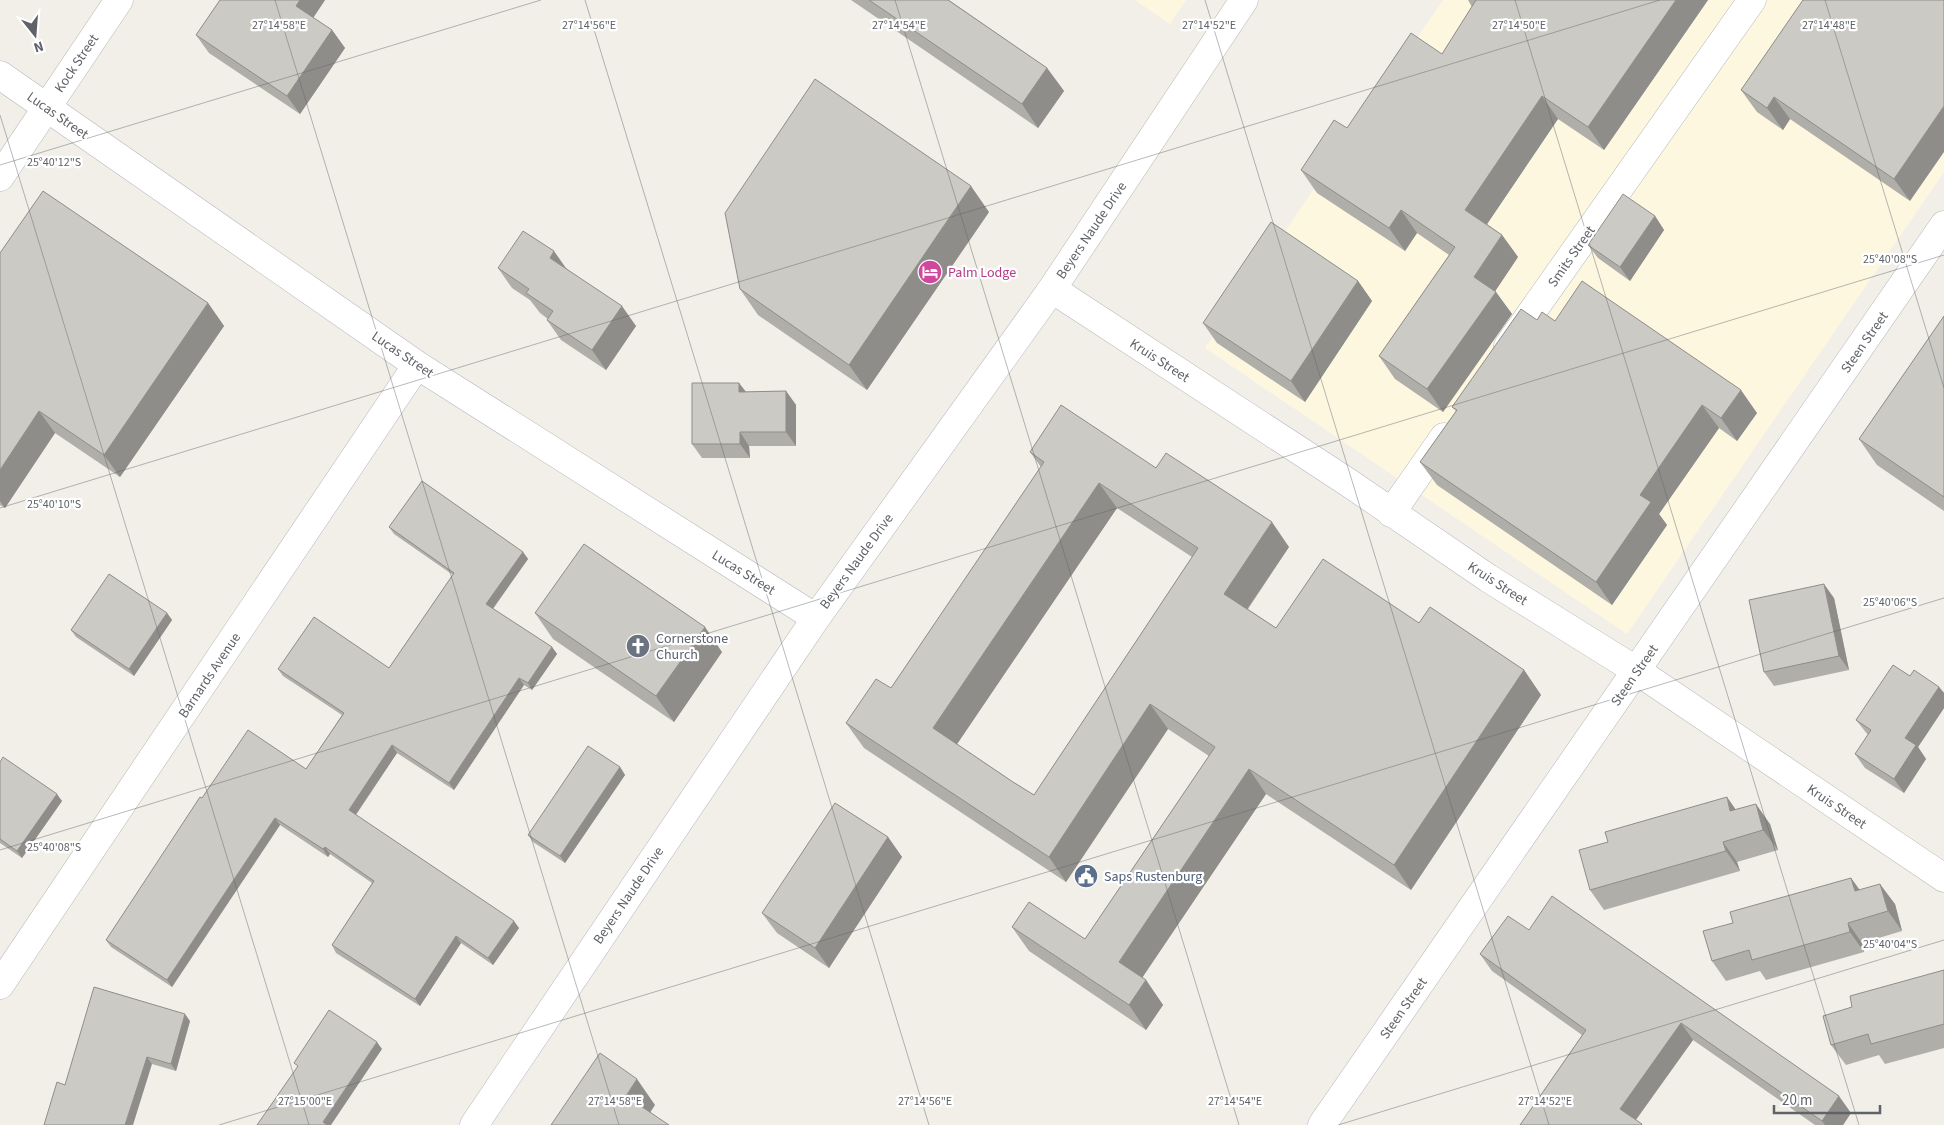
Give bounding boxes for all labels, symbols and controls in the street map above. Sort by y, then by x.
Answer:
north arrow [10,10,60,60]
text: 27°14'58"E [252,17,306,34]
text: 27°14'56"E [562,17,616,34]
text: 27°14'54"E [872,17,926,34]
text: 27°14'52"E [1182,17,1236,34]
text: 27°14'50"E [1492,17,1546,34]
text: 27°14'48"E [1802,17,1856,34]
street label: Kock Street [50,30,104,97]
text: N [31,36,46,57]
street label: Lucas Street [22,87,93,145]
text: 25°40'12"S [27,154,81,171]
street label: Beyers Naude Drive [1052,178,1132,283]
street label: Smits Street [1543,222,1600,291]
text: 25°40'08"S [1863,251,1917,268]
hotel icon: Palm Lodge [917,259,943,285]
place label: Palm Lodge [948,263,1016,283]
street label: Steen Street [1836,307,1894,377]
street label: Lucas Street [367,327,438,383]
street label: Kruis Street [1126,334,1194,388]
text: 25°40'10"S [27,496,81,513]
street label: Beyers Naude Drive [815,510,898,613]
street label: Lucas Street [708,545,779,600]
street label: Kruis Street [1464,557,1532,611]
text: 25°40'06"S [1863,594,1917,611]
street label: Barnards Avenue [174,629,246,722]
place label: Cornerstone Church [656,629,728,665]
church icon: Cornerstone Church [625,633,651,659]
street label: Steen Street [1606,640,1664,710]
street label: Kruis Street [1803,780,1870,834]
text: 25°40'08"S [27,839,81,856]
street label: Beyers Naude Drive [589,843,669,948]
public building icon: Saps Rustenburg [1073,863,1099,889]
place label: Saps Rustenburg [1104,867,1202,887]
text: 25°40'04"S [1863,936,1917,953]
street label: Steen Street [1375,973,1433,1043]
scale bar [1774,1082,1880,1114]
text: 20 m [1782,1090,1812,1111]
text: 27°15'00"E [278,1093,332,1110]
text: 27°14'58"E [588,1093,642,1110]
text: 27°14'56"E [898,1093,952,1110]
text: 27°14'54"E [1208,1093,1262,1110]
text: 27°14'52"E [1518,1093,1572,1110]

